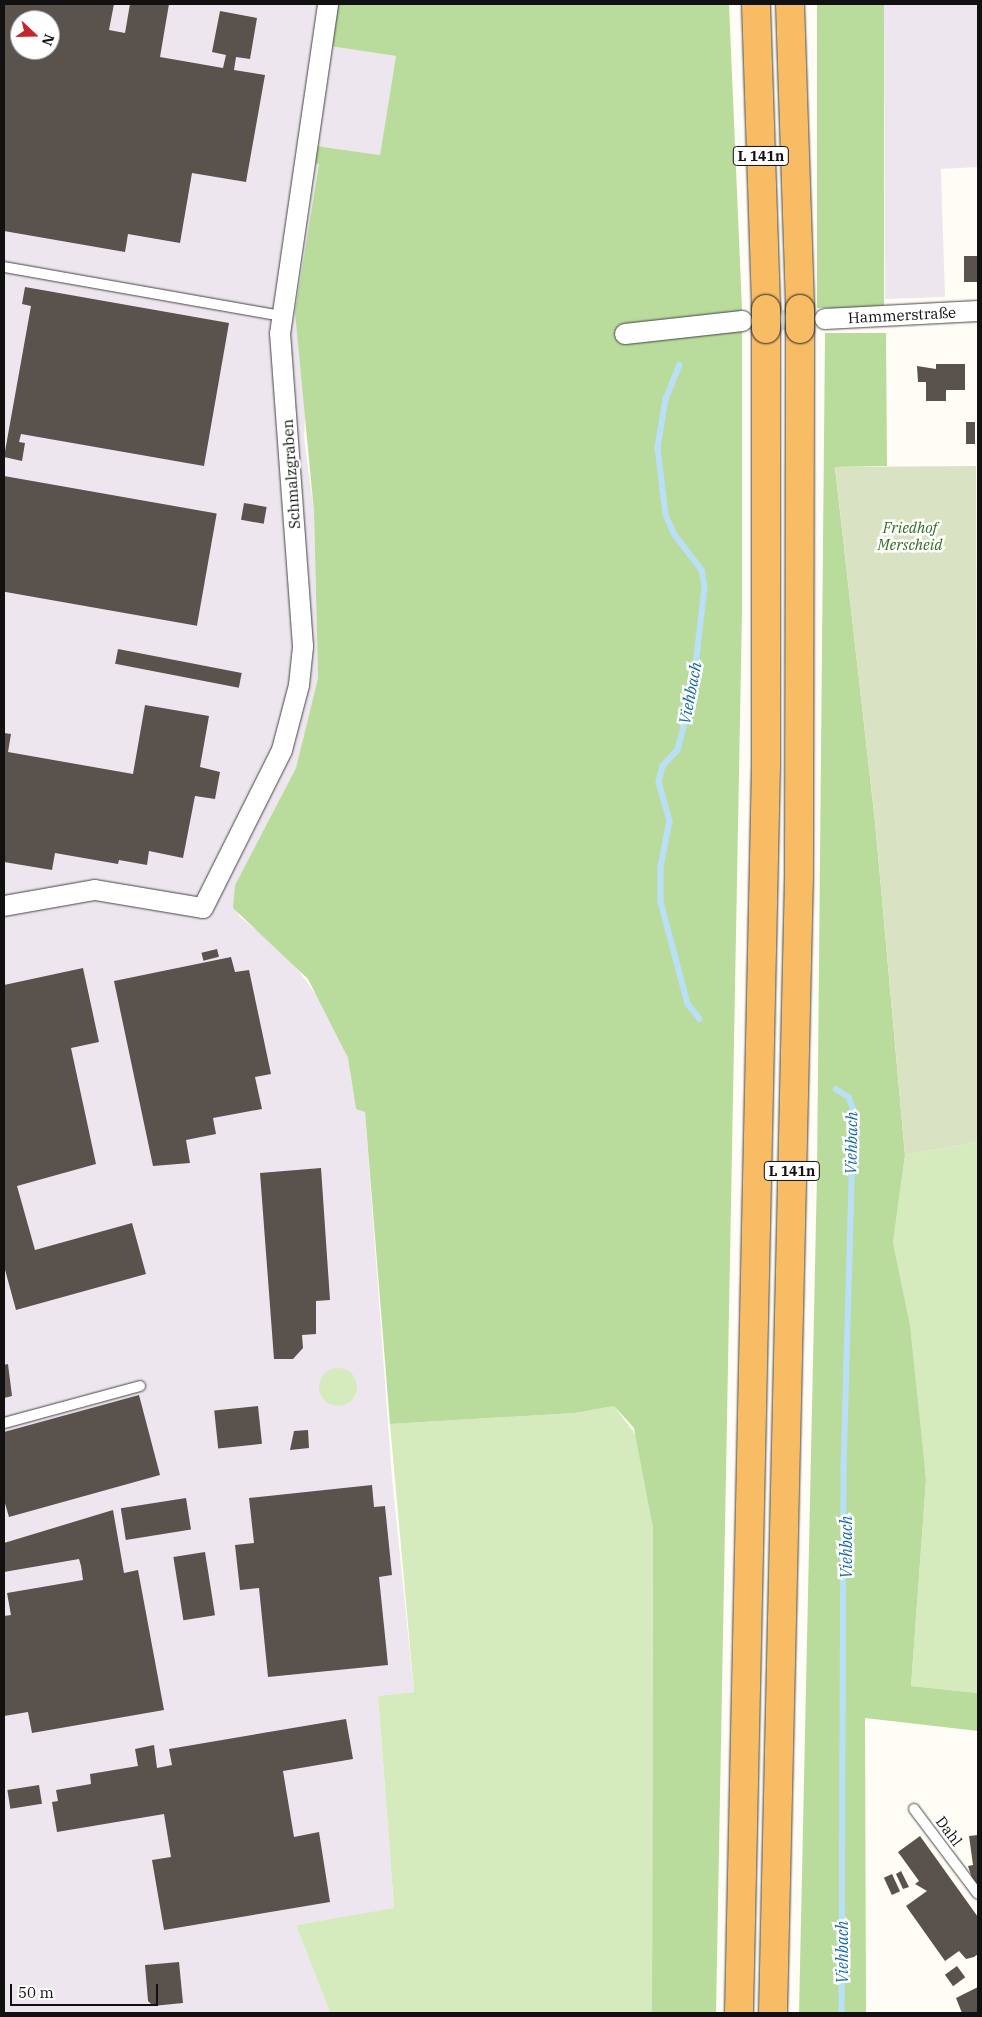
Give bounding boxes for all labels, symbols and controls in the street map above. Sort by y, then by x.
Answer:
north arrow [10,10,60,60]
text: N [38,32,58,48]
road number: L 141n [732,144,790,168]
street label: Hammerstraße [847,303,957,327]
street label: Schmalzgraben [278,418,304,530]
park label: Friedhof Merscheid [878,518,942,553]
water label: Viehbach [675,660,705,726]
water label: Viehbach [841,1111,861,1175]
road number: L 141n [763,1160,821,1182]
water label: Viehbach [836,1516,856,1578]
street label: Dahl [932,1813,966,1849]
water label: Viehbach [832,1921,852,1983]
scale bar [12,1974,160,2006]
text: 50 m [18,1983,54,2002]

